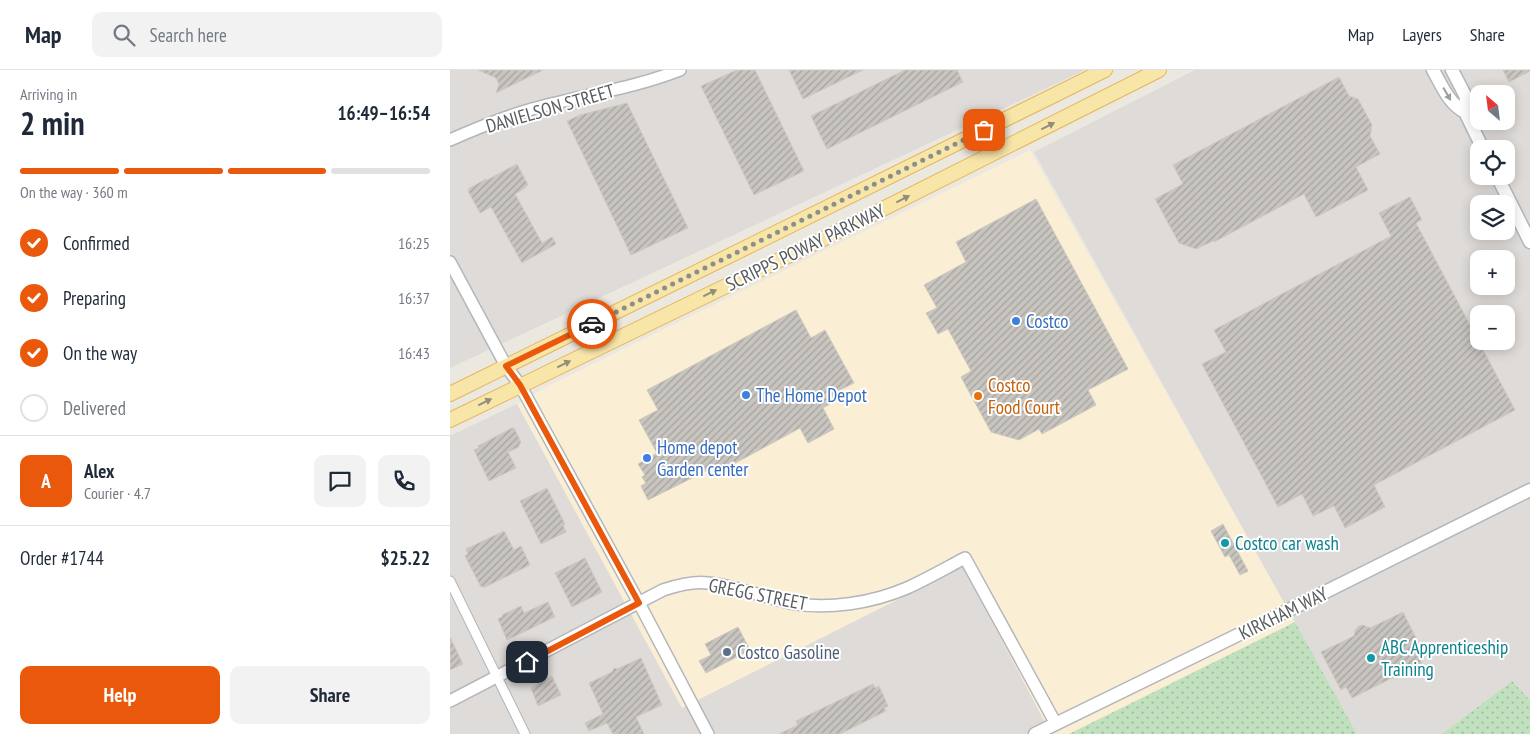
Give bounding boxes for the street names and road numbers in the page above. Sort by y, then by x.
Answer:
street label: DANIELSON STREET [483,78,618,138]
street label: SCRIPPS POWAY PARKWAY [721,198,889,296]
street label: GREGG STREET [707,573,810,615]
street label: KIRKHAM WAY [1235,581,1332,645]

